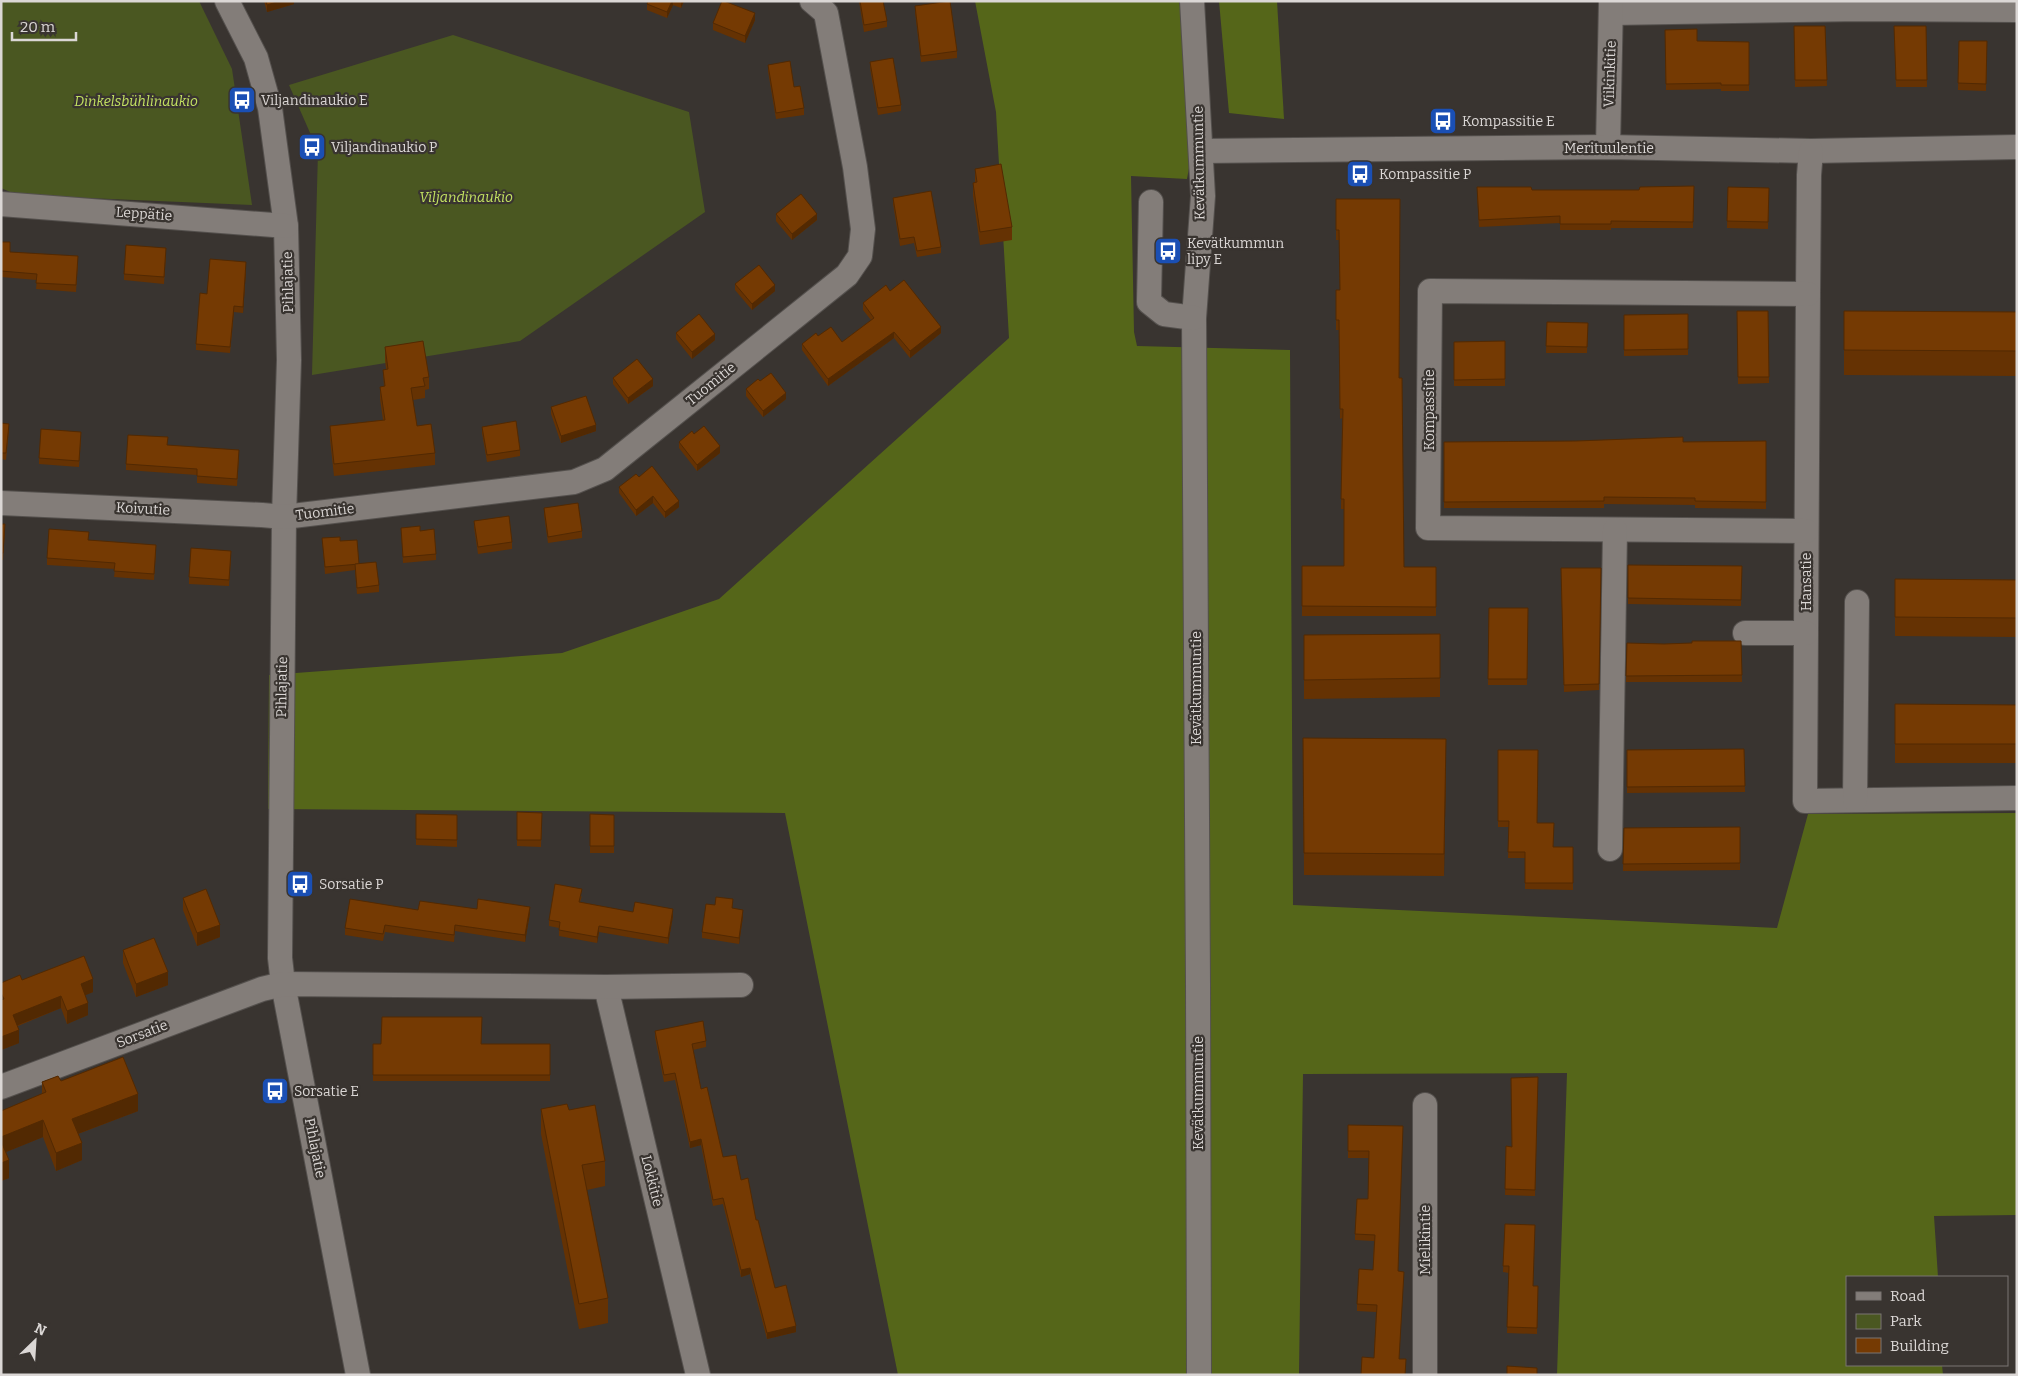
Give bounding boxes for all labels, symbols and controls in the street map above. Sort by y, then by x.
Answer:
scale bar [12,10,76,42]
text: 20 m [20,18,56,36]
street label: Viikinkitie [1600,40,1620,108]
bus stop icon: Viljandinaukio E [227,85,257,115]
place label: Viljandinaukio E [261,92,368,109]
park label: Dinkelsbühlinaukio [74,93,198,110]
street label: Kevätkummuntie [1190,106,1208,220]
bus stop icon: Kompassitie E [1428,106,1458,136]
place label: Kompassitie E [1462,113,1555,130]
bus stop icon: Viljandinaukio P [297,132,327,162]
place label: Viljandinaukio P [331,139,437,156]
street label: Merituulentie [1564,140,1654,157]
bus stop icon: Kompassitie P [1345,159,1375,189]
place label: Kompassitie P [1379,166,1471,183]
park label: Viljandinaukio [419,189,513,206]
street label: Leppätie [115,204,173,224]
place label: Kevätkummun lipy E [1187,235,1284,268]
bus stop icon: Kevätkummun lipy E [1153,236,1183,266]
street label: Pihlajatie [279,251,297,313]
street label: Tuomitie [683,359,739,409]
street label: Kompassitie [1421,369,1438,451]
street label: Koivutie [115,499,171,519]
street label: Tuomitie [295,500,355,524]
street label: Hansatie [1798,553,1815,611]
street label: Kevätkummuntie [1188,631,1205,745]
street label: Pihlajatie [273,656,291,718]
bus stop icon: Sorsatie P [285,869,315,899]
place label: Sorsatie P [319,876,384,893]
street label: Sorsatie [114,1016,170,1052]
street label: Kevätkummuntie [1190,1036,1207,1150]
bus stop icon: Sorsatie E [260,1076,290,1106]
place label: Sorsatie E [294,1083,359,1100]
street label: Pihlajatie [301,1116,329,1180]
street label: Lokkitie [637,1154,667,1208]
street label: Mielikintie [1417,1205,1434,1275]
legend [1846,1276,2008,1366]
text: Road [1890,1287,1925,1305]
text: Park [1890,1312,1922,1330]
north arrow [10,1316,60,1366]
text: N [32,1320,49,1340]
text: Building [1890,1337,1949,1355]

